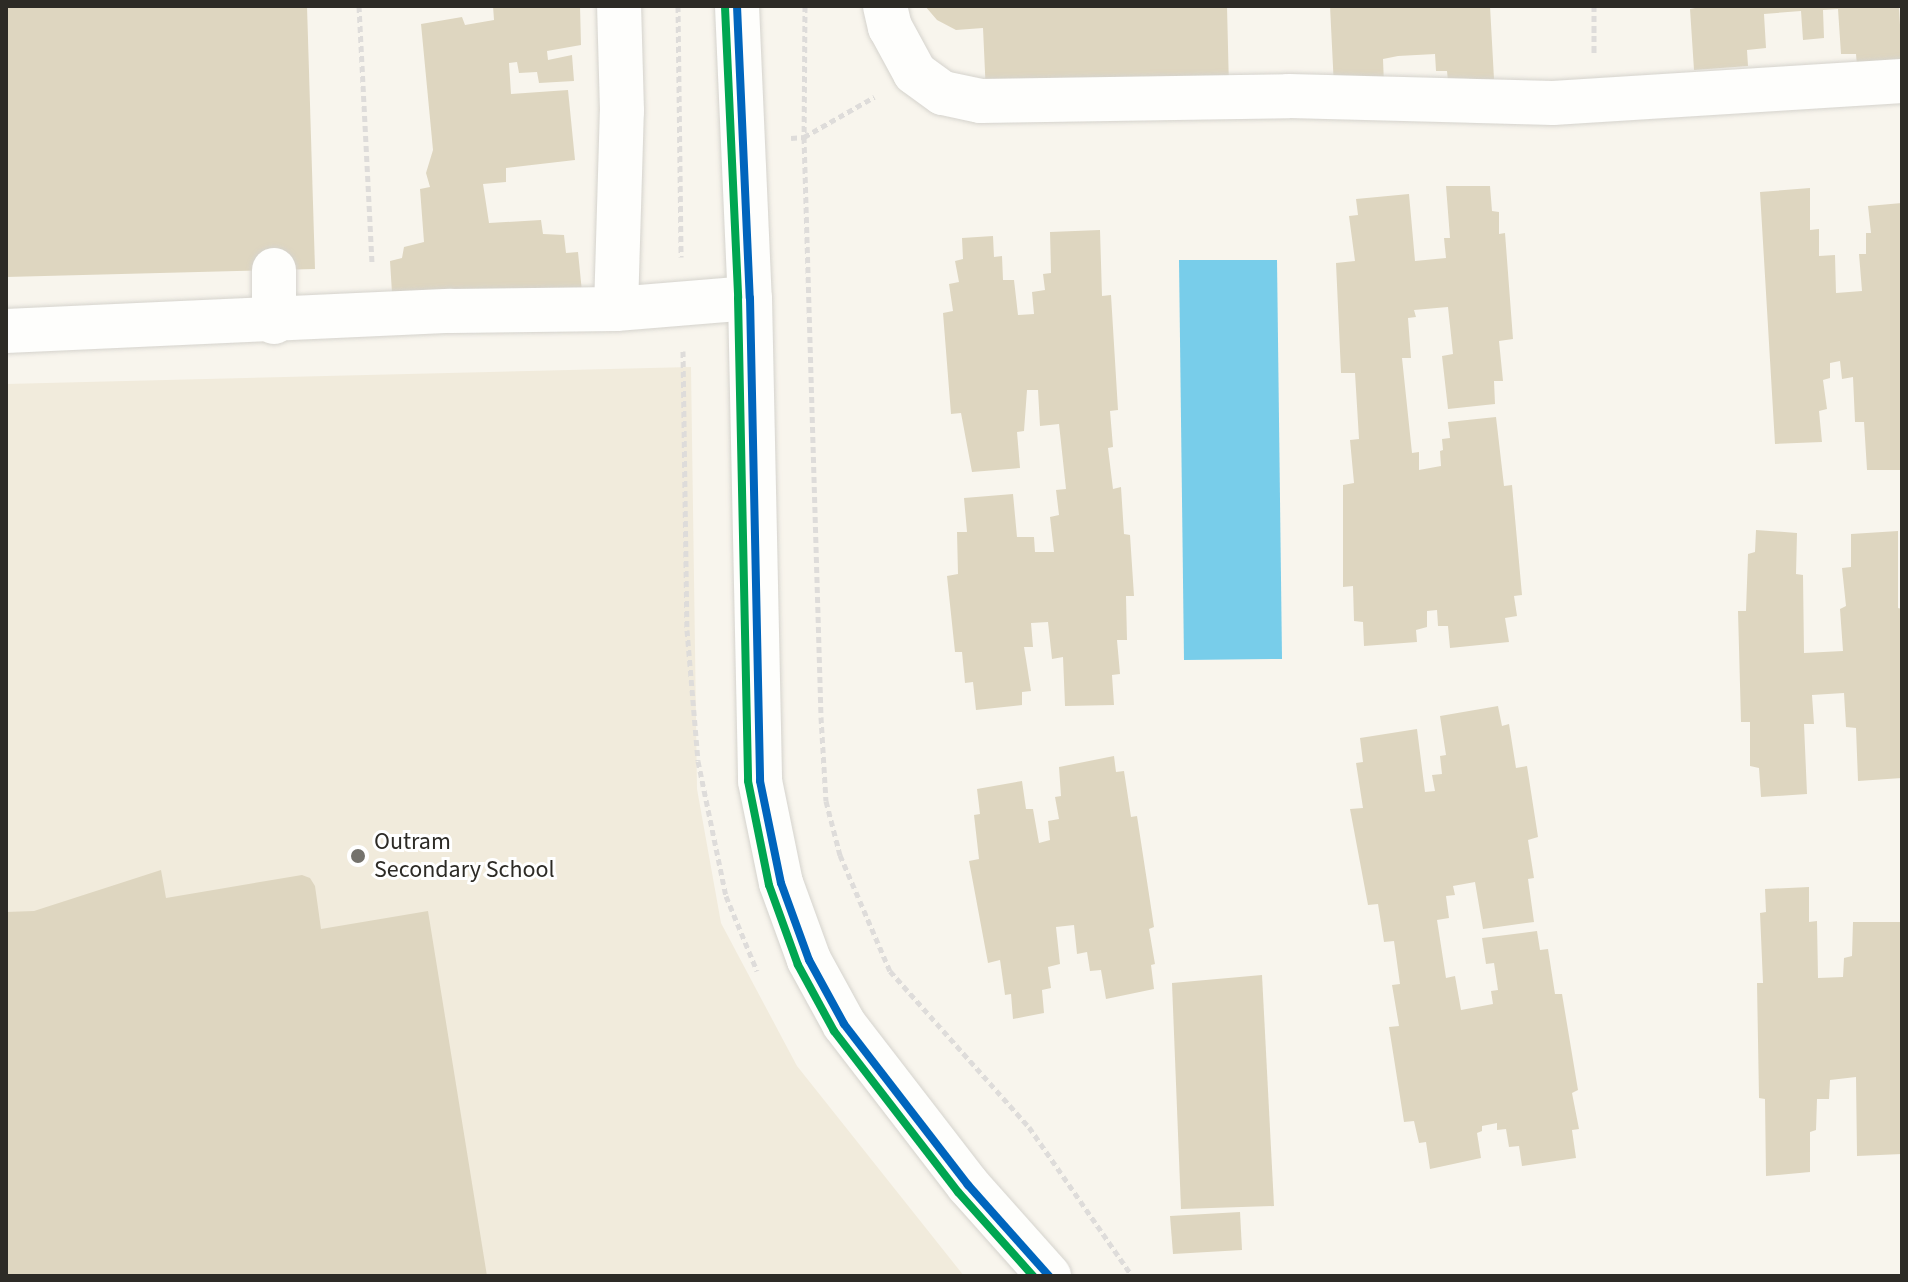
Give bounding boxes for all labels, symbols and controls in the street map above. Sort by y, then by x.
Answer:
place label: Outram Secondary School [374,828,555,884]
marker: Outram Secondary School [349,847,367,865]

